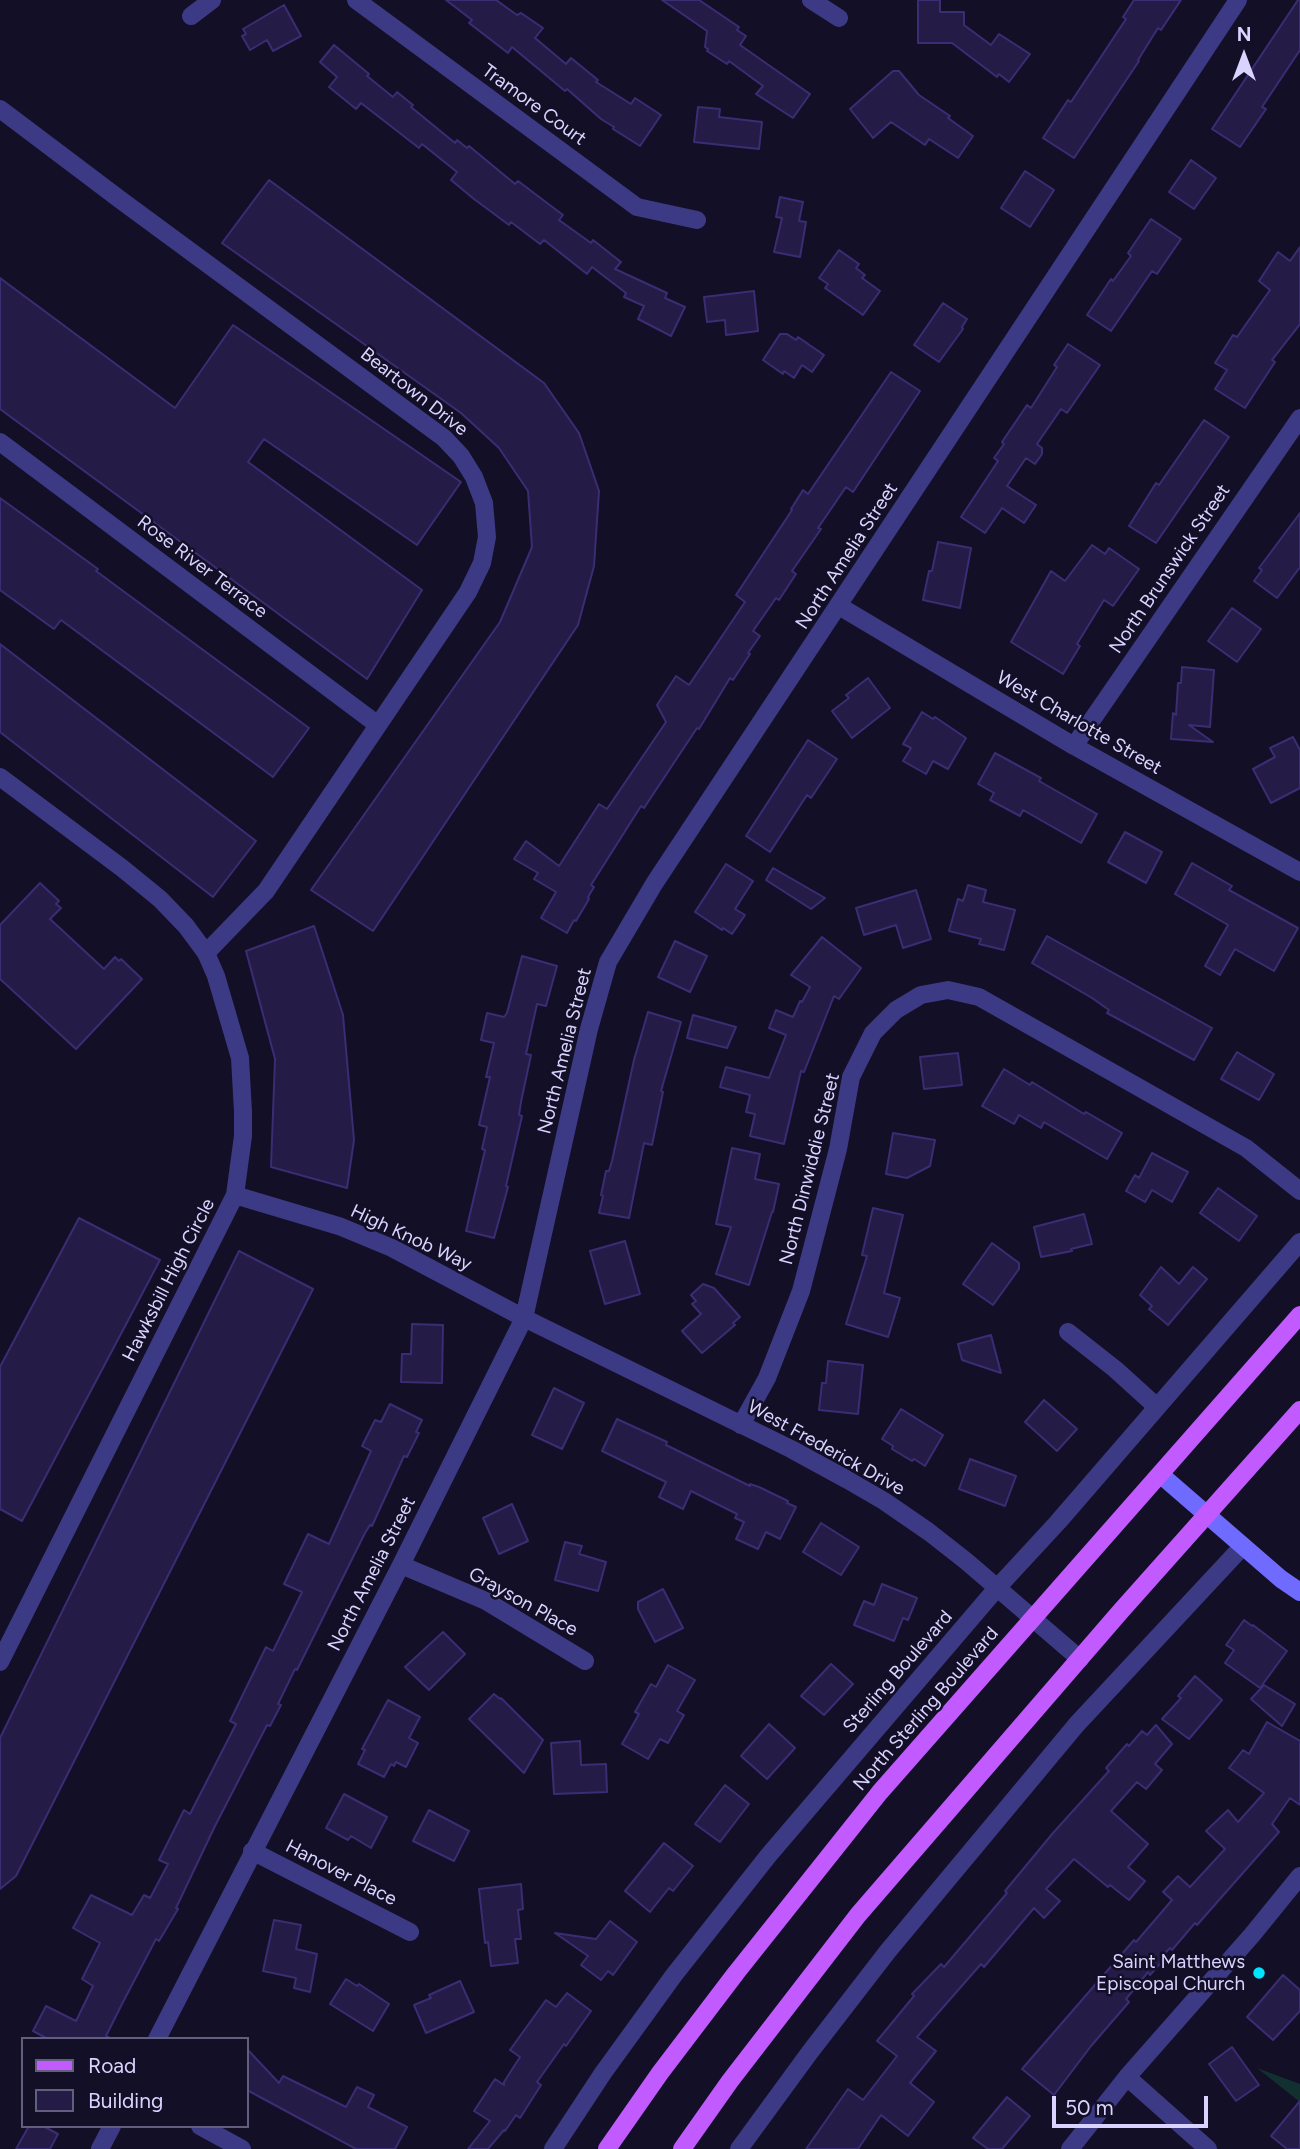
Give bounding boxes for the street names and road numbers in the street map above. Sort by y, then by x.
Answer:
street label: Tramore Court [477,60,591,150]
street label: Beartown Drive [356,343,472,441]
street label: North Amelia Street [791,478,903,634]
street label: North Brunswick Street [1105,480,1235,658]
street label: Rose River Terrace [132,511,272,623]
street label: West Charlotte Street [992,666,1166,780]
street label: North Amelia Street [533,966,597,1136]
street label: North Dinwiddie Street [775,1071,845,1267]
street label: Hawksbill High Circle [118,1195,220,1365]
street label: High Knob Way [347,1200,475,1276]
street label: West Frederick Drive [744,1395,908,1501]
street label: North Amelia Street [323,1493,421,1655]
street label: Grayson Place [465,1563,581,1641]
street label: Sterling Boulevard [839,1606,957,1738]
street label: North Sterling Boulevard [849,1622,1003,1796]
street label: Hanover Place [281,1835,401,1911]

